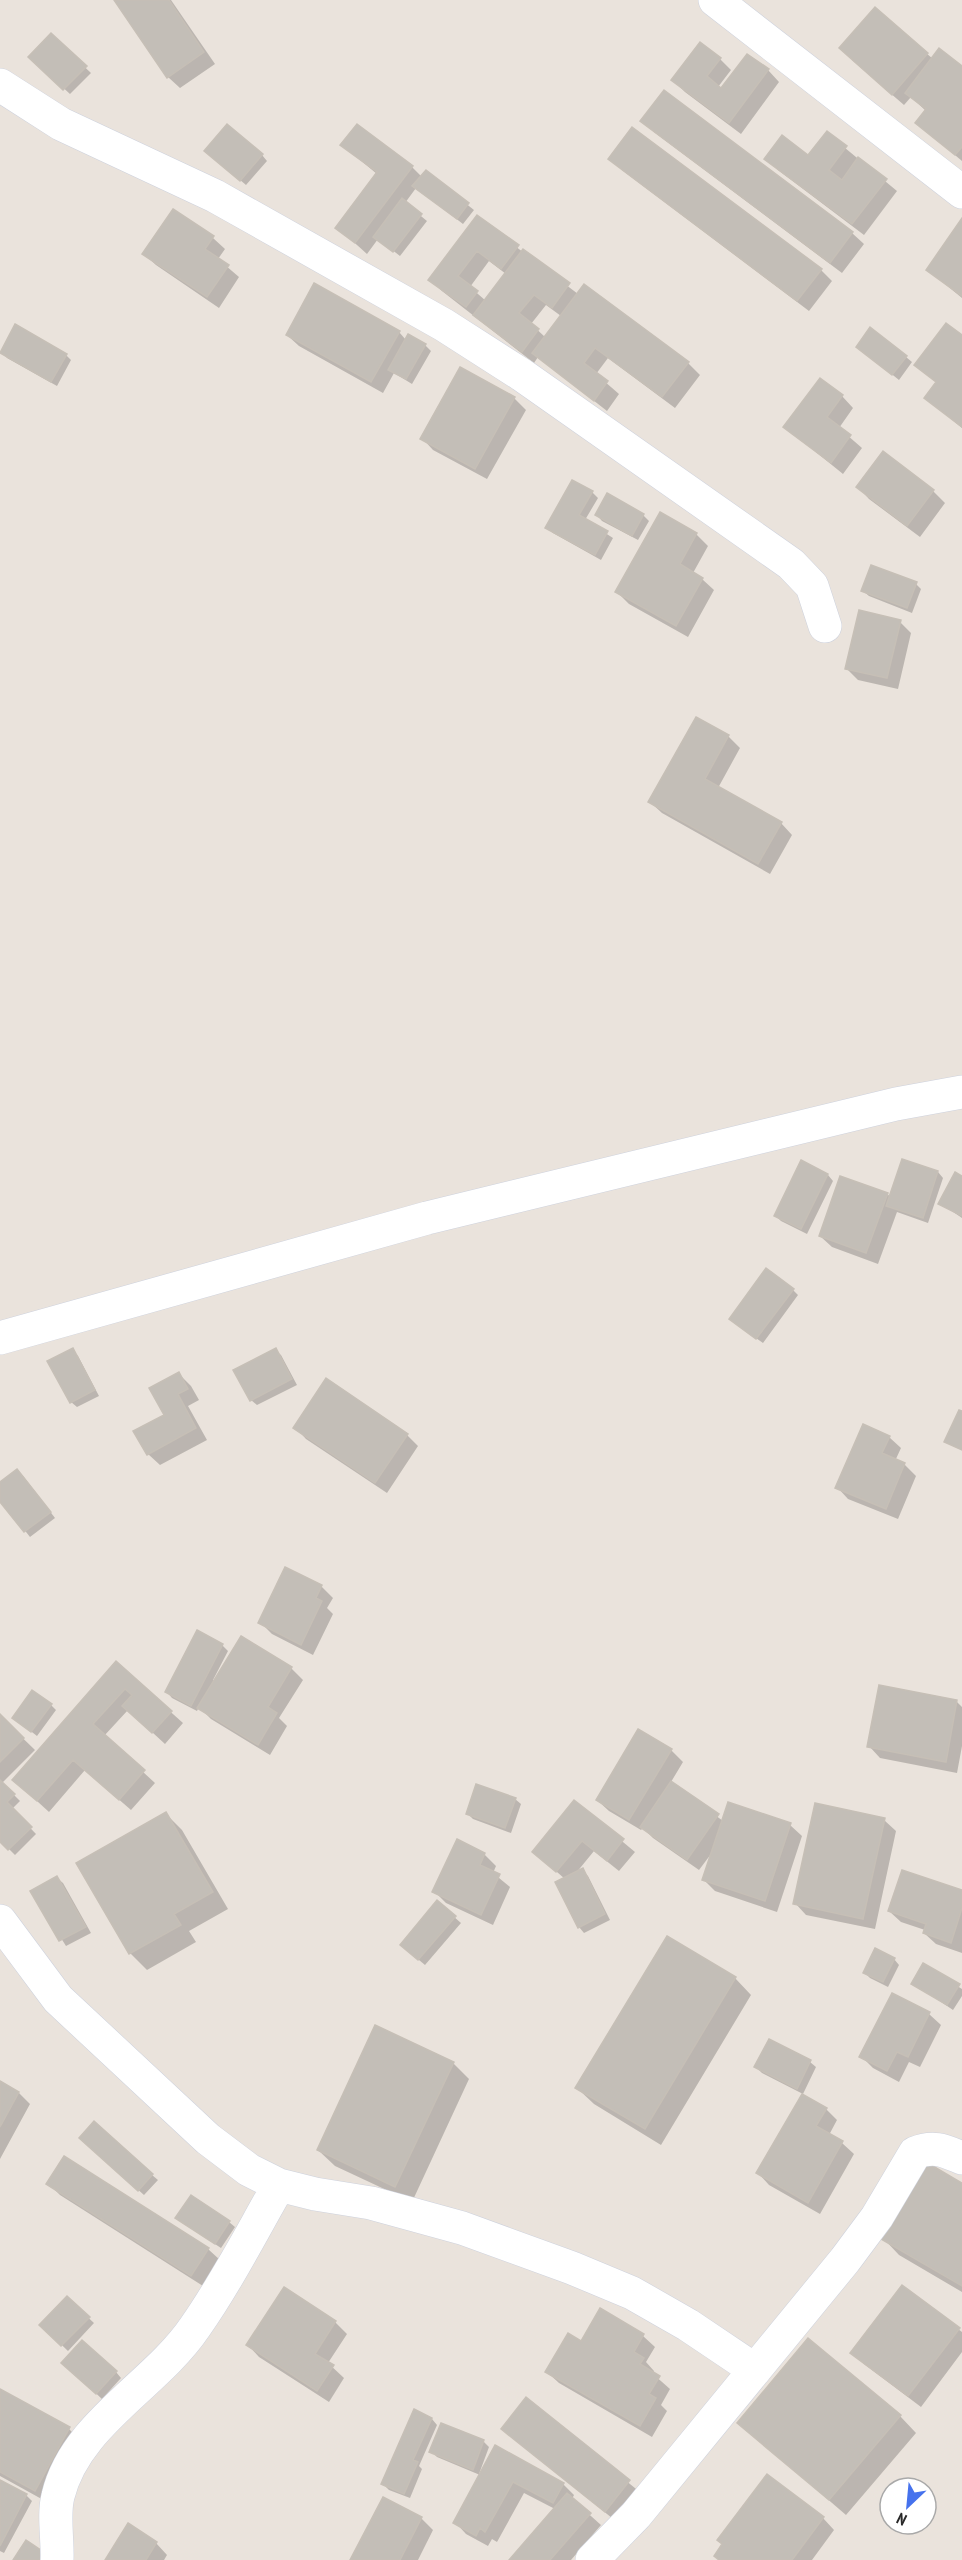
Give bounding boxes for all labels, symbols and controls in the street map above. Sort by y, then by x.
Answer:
north arrow [878,2476,938,2536]
text: N [893,2509,910,2530]

